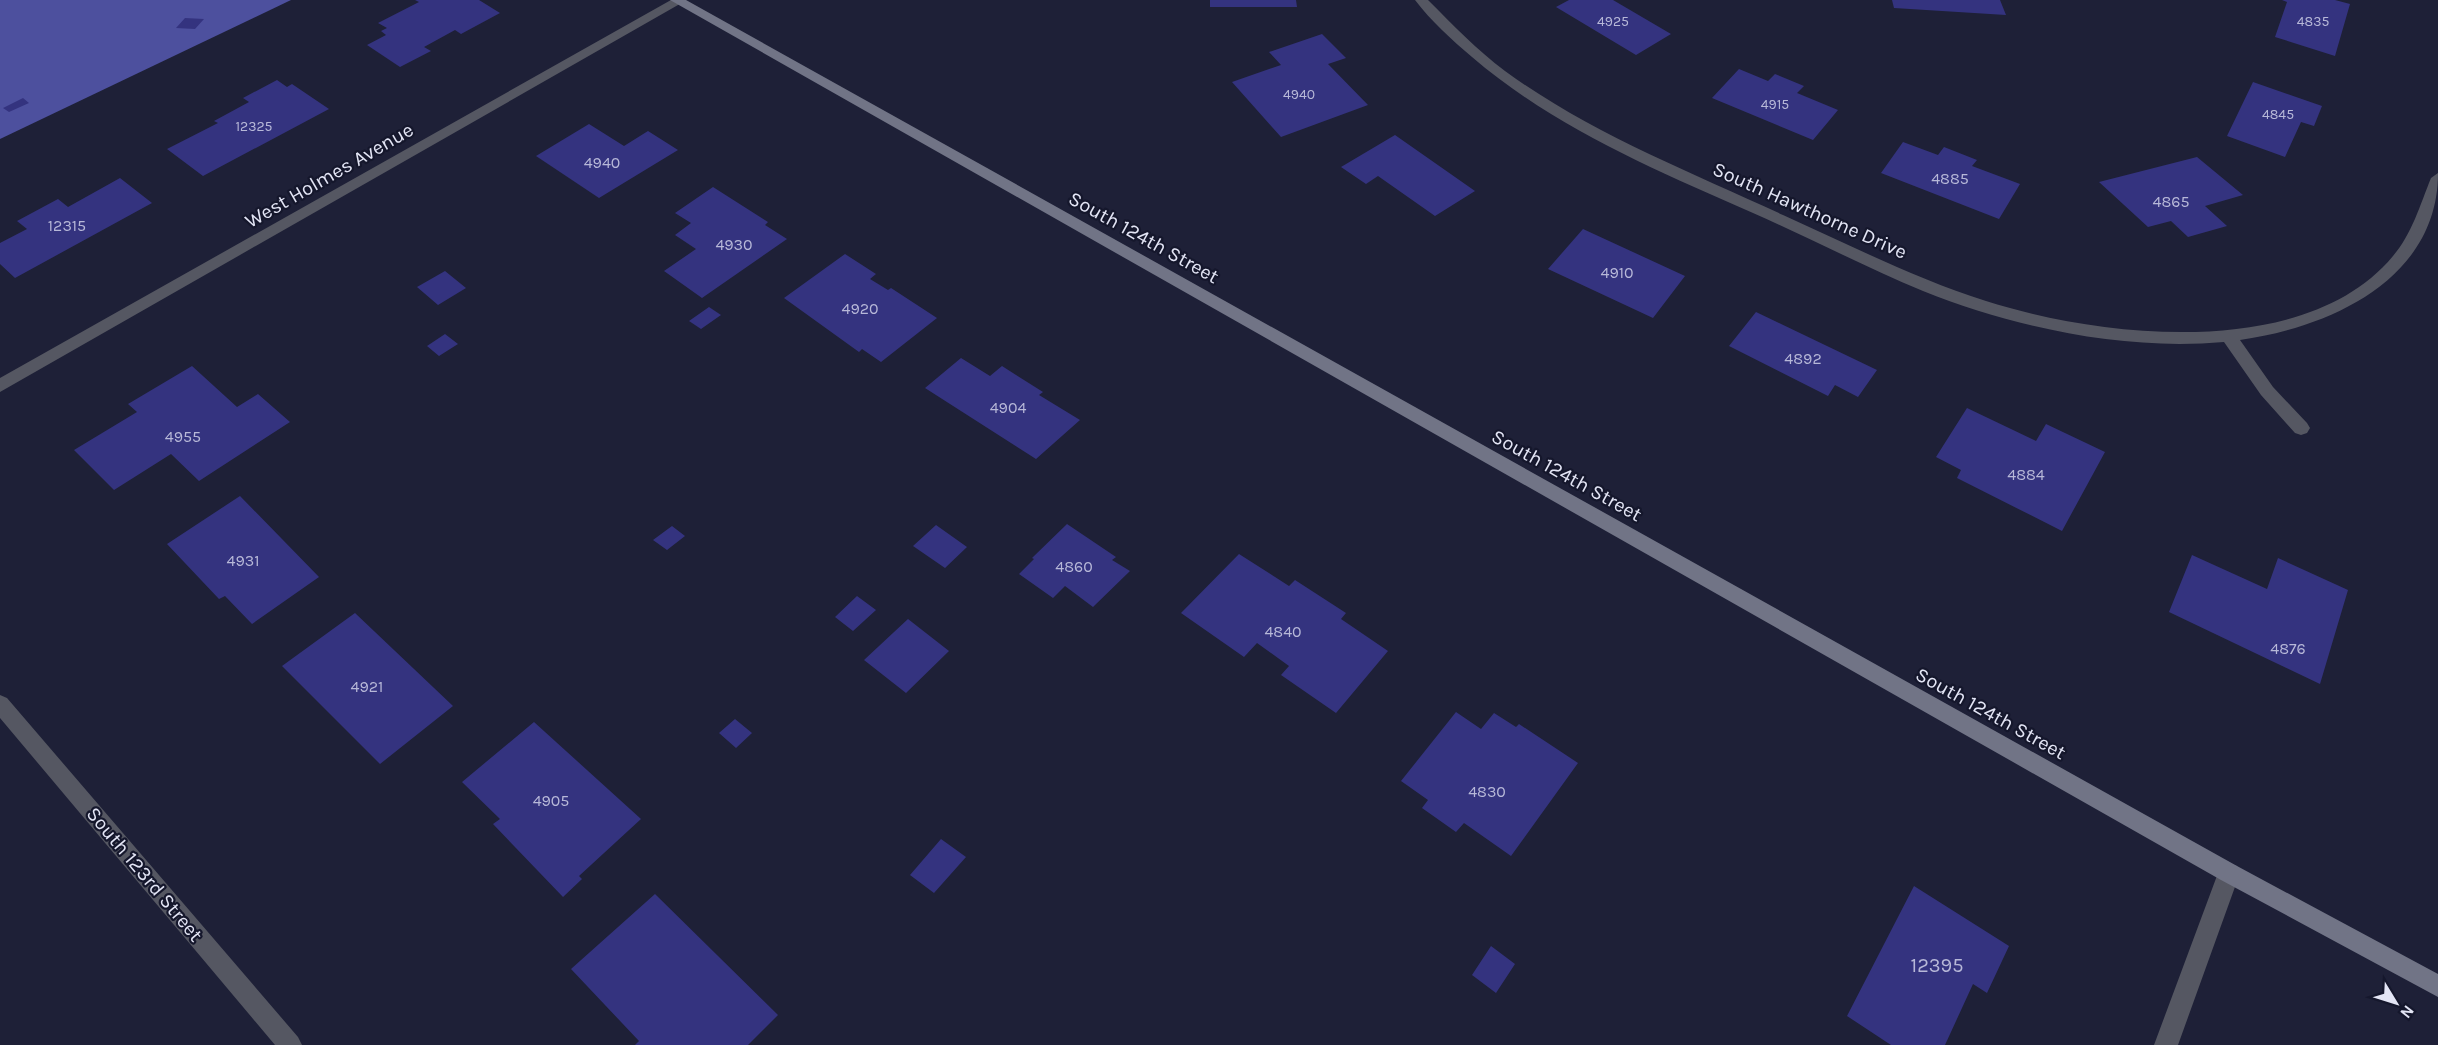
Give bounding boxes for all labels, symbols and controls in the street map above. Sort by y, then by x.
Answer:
house number: 4925 [1597,13,1629,30]
house number: 4835 [2297,13,2329,30]
house number: 4940 [1283,86,1315,103]
house number: 4915 [1761,96,1789,113]
house number: 4845 [2262,106,2294,123]
house number: 12325 [235,118,273,135]
street label: West Holmes Avenue [241,118,417,233]
house number: 4940 [584,153,620,172]
street label: South Hawthorne Drive [1709,157,1910,264]
house number: 4885 [1931,169,1969,188]
street label: South 124th Street [1065,187,1223,288]
house number: 4865 [2153,192,2189,211]
house number: 12315 [48,216,86,235]
house number: 4930 [715,235,753,254]
house number: 4910 [1601,263,1634,282]
house number: 4920 [842,299,878,318]
house number: 4892 [1784,349,1822,368]
house number: 4904 [990,398,1026,417]
street label: South 124th Street [1488,425,1646,526]
house number: 4955 [165,427,201,446]
house number: 4884 [2007,465,2045,484]
house number: 4931 [227,551,259,570]
house number: 4860 [1055,557,1093,576]
house number: 4840 [1264,622,1302,641]
house number: 4876 [2270,639,2306,658]
street label: South 124th Street [1912,663,2070,764]
house number: 4921 [351,677,383,696]
house number: 4830 [1468,782,1506,801]
house number: 4905 [533,791,569,810]
street label: South 123rd Street [82,802,208,947]
house number: 12395 [1911,954,1963,977]
north arrow [2366,973,2426,1033]
text: N [2396,1002,2418,1022]

